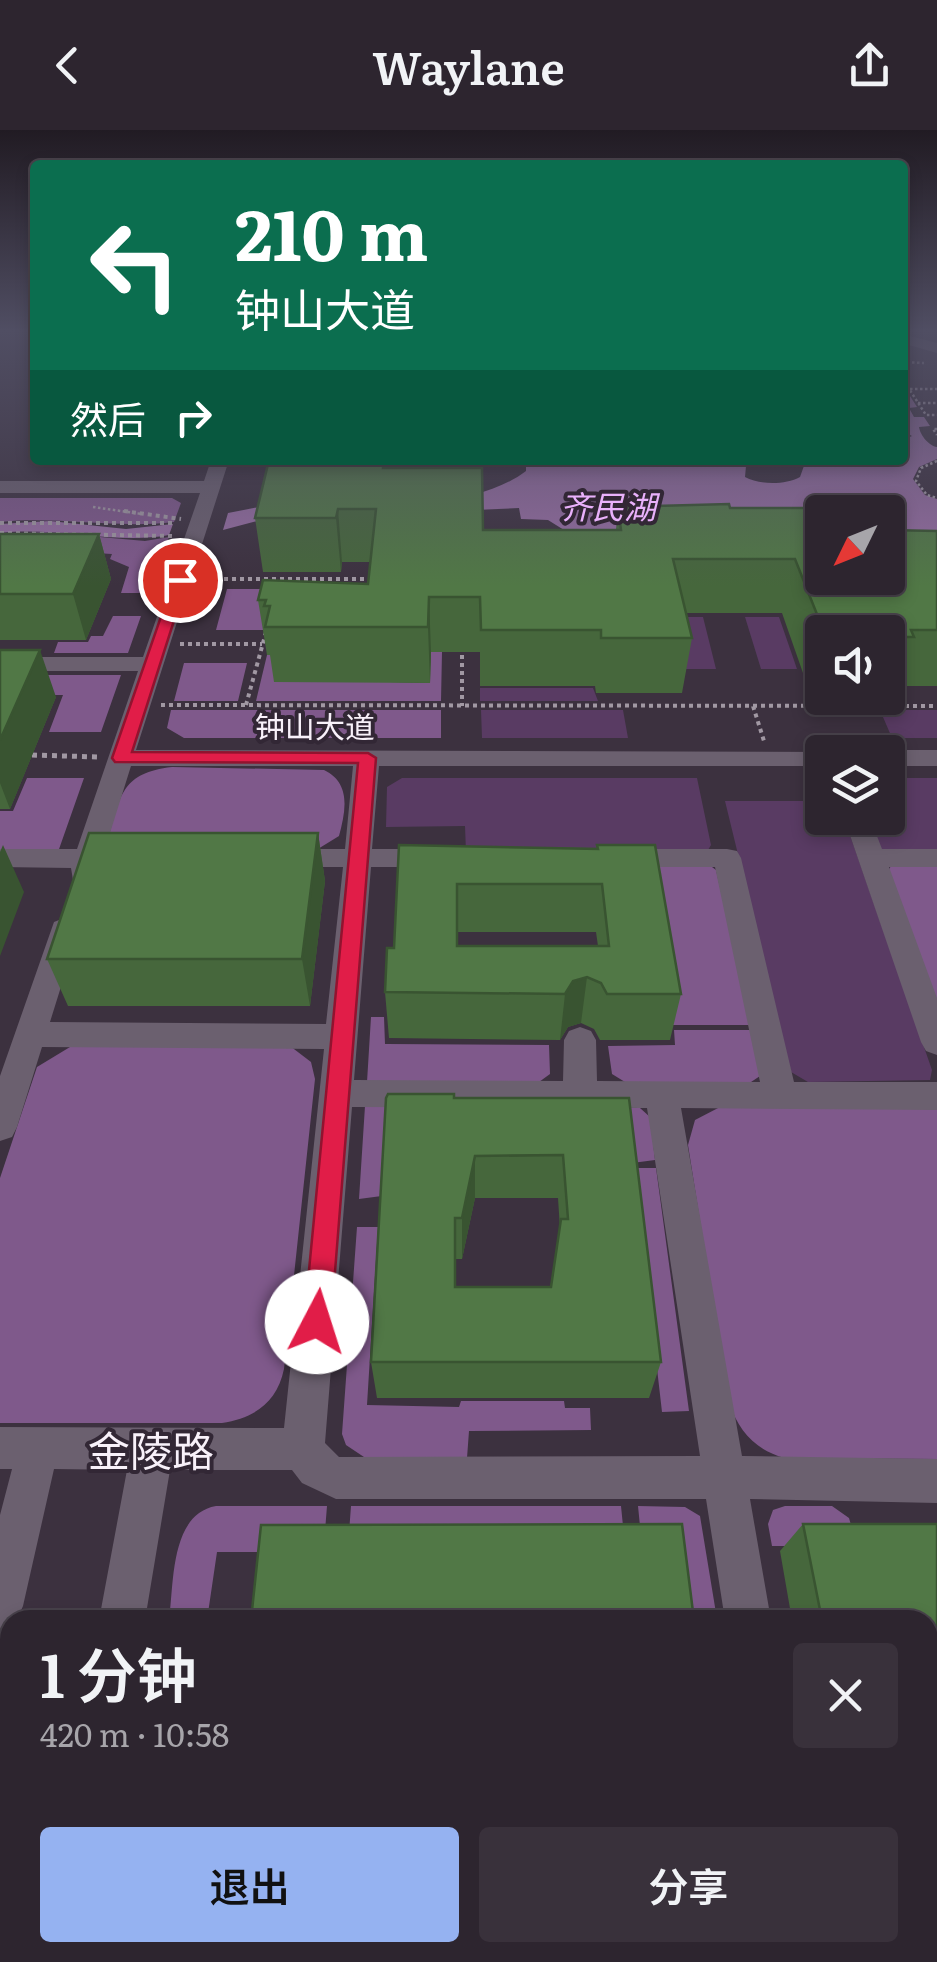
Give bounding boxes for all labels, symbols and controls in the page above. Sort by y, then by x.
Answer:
text: Waylane [372,32,565,99]
icon: back [40,38,95,93]
icon: share [842,38,897,93]
text: 210 m [235,179,428,283]
icon: left [70,200,200,330]
text: 钟山大道 [235,274,415,341]
text: 然后 [70,389,146,446]
icon: right [166,390,221,445]
water label: 齐民湖 [560,481,661,529]
north arrow [805,495,905,595]
map controls [805,495,905,835]
pin [138,538,223,623]
icon: arrive [153,553,208,608]
button: sound [805,615,905,715]
street label: 钟山大道 [255,703,375,747]
button: layers [805,735,905,835]
position arrow [265,1270,369,1374]
street label: 金陵路 [88,1418,214,1480]
text: 1 分钟 [40,1627,197,1716]
button: close [793,1643,898,1748]
text: 420 m · 10:58 [40,1709,229,1757]
button: 退出 [40,1827,459,1942]
button: 分享 [479,1827,898,1942]

